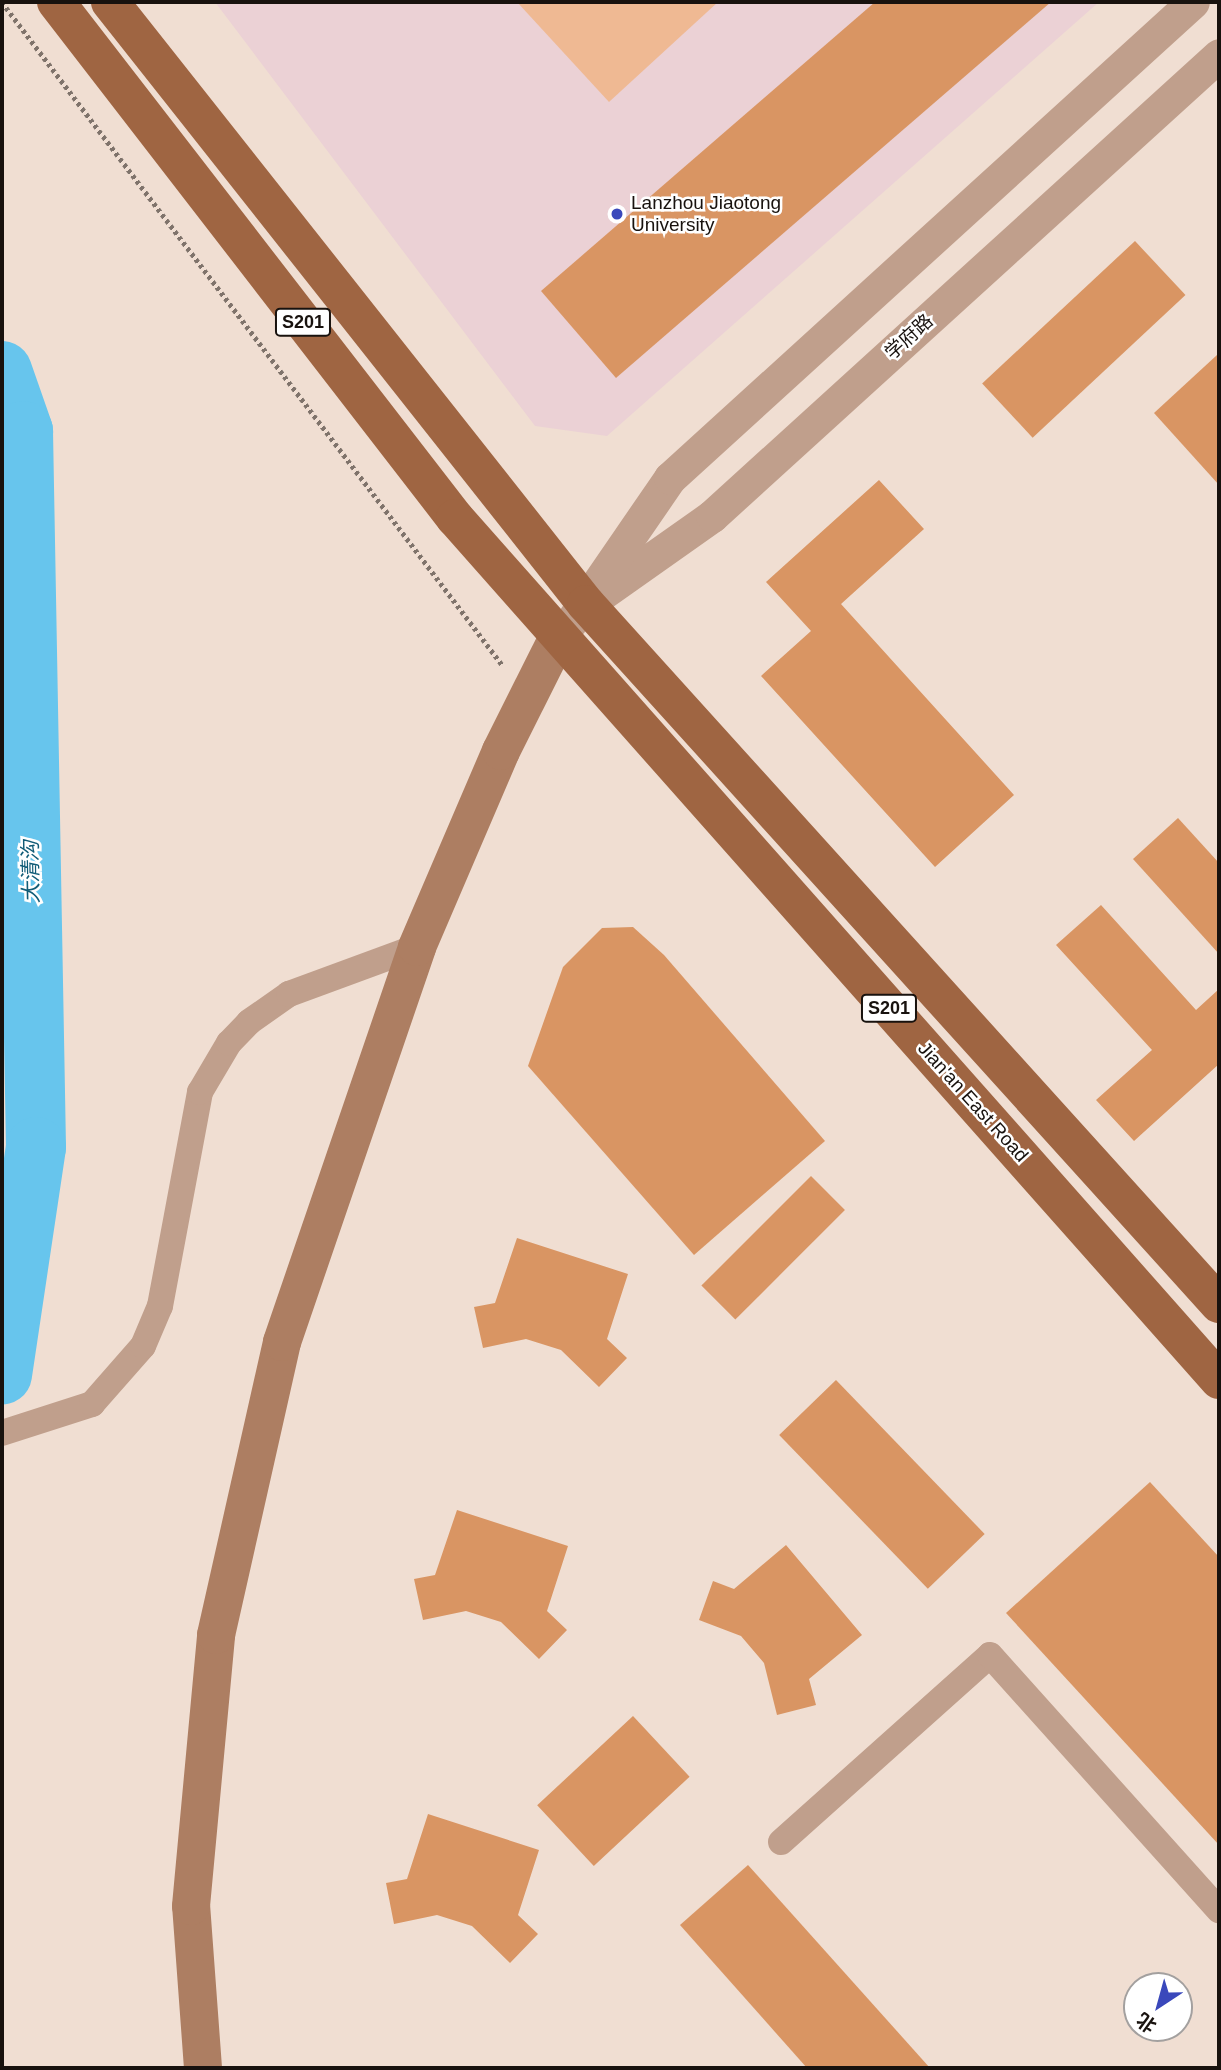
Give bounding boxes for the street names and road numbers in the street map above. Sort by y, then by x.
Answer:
road number: S201 [273,308,333,336]
street label: 学府路 [880,309,938,365]
road number: S201 [859,993,919,1023]
street label: Jian'an East Road [913,1037,1033,1167]

